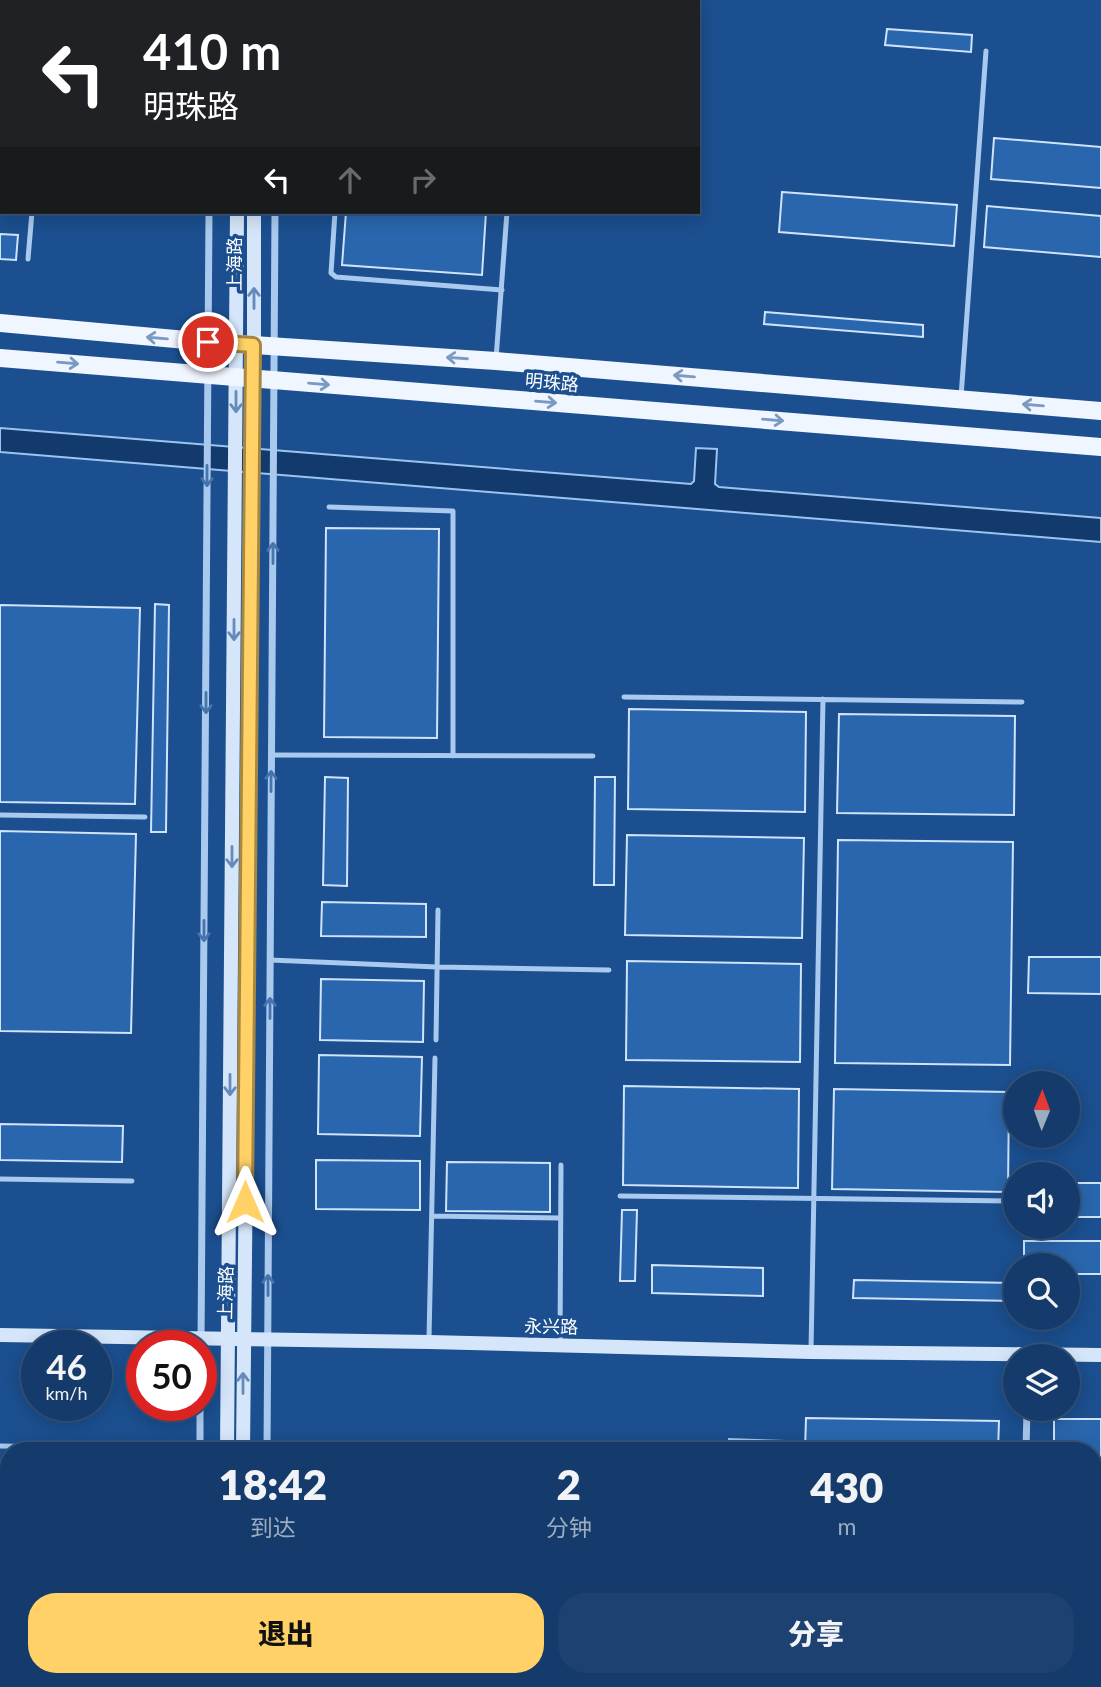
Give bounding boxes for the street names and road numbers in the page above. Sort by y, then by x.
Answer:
street label: 上海路 [223,237,245,291]
street label: 明珠路 [524,369,580,395]
street label: 上海路 [214,1266,236,1320]
street label: 永兴路 [524,1315,578,1337]

